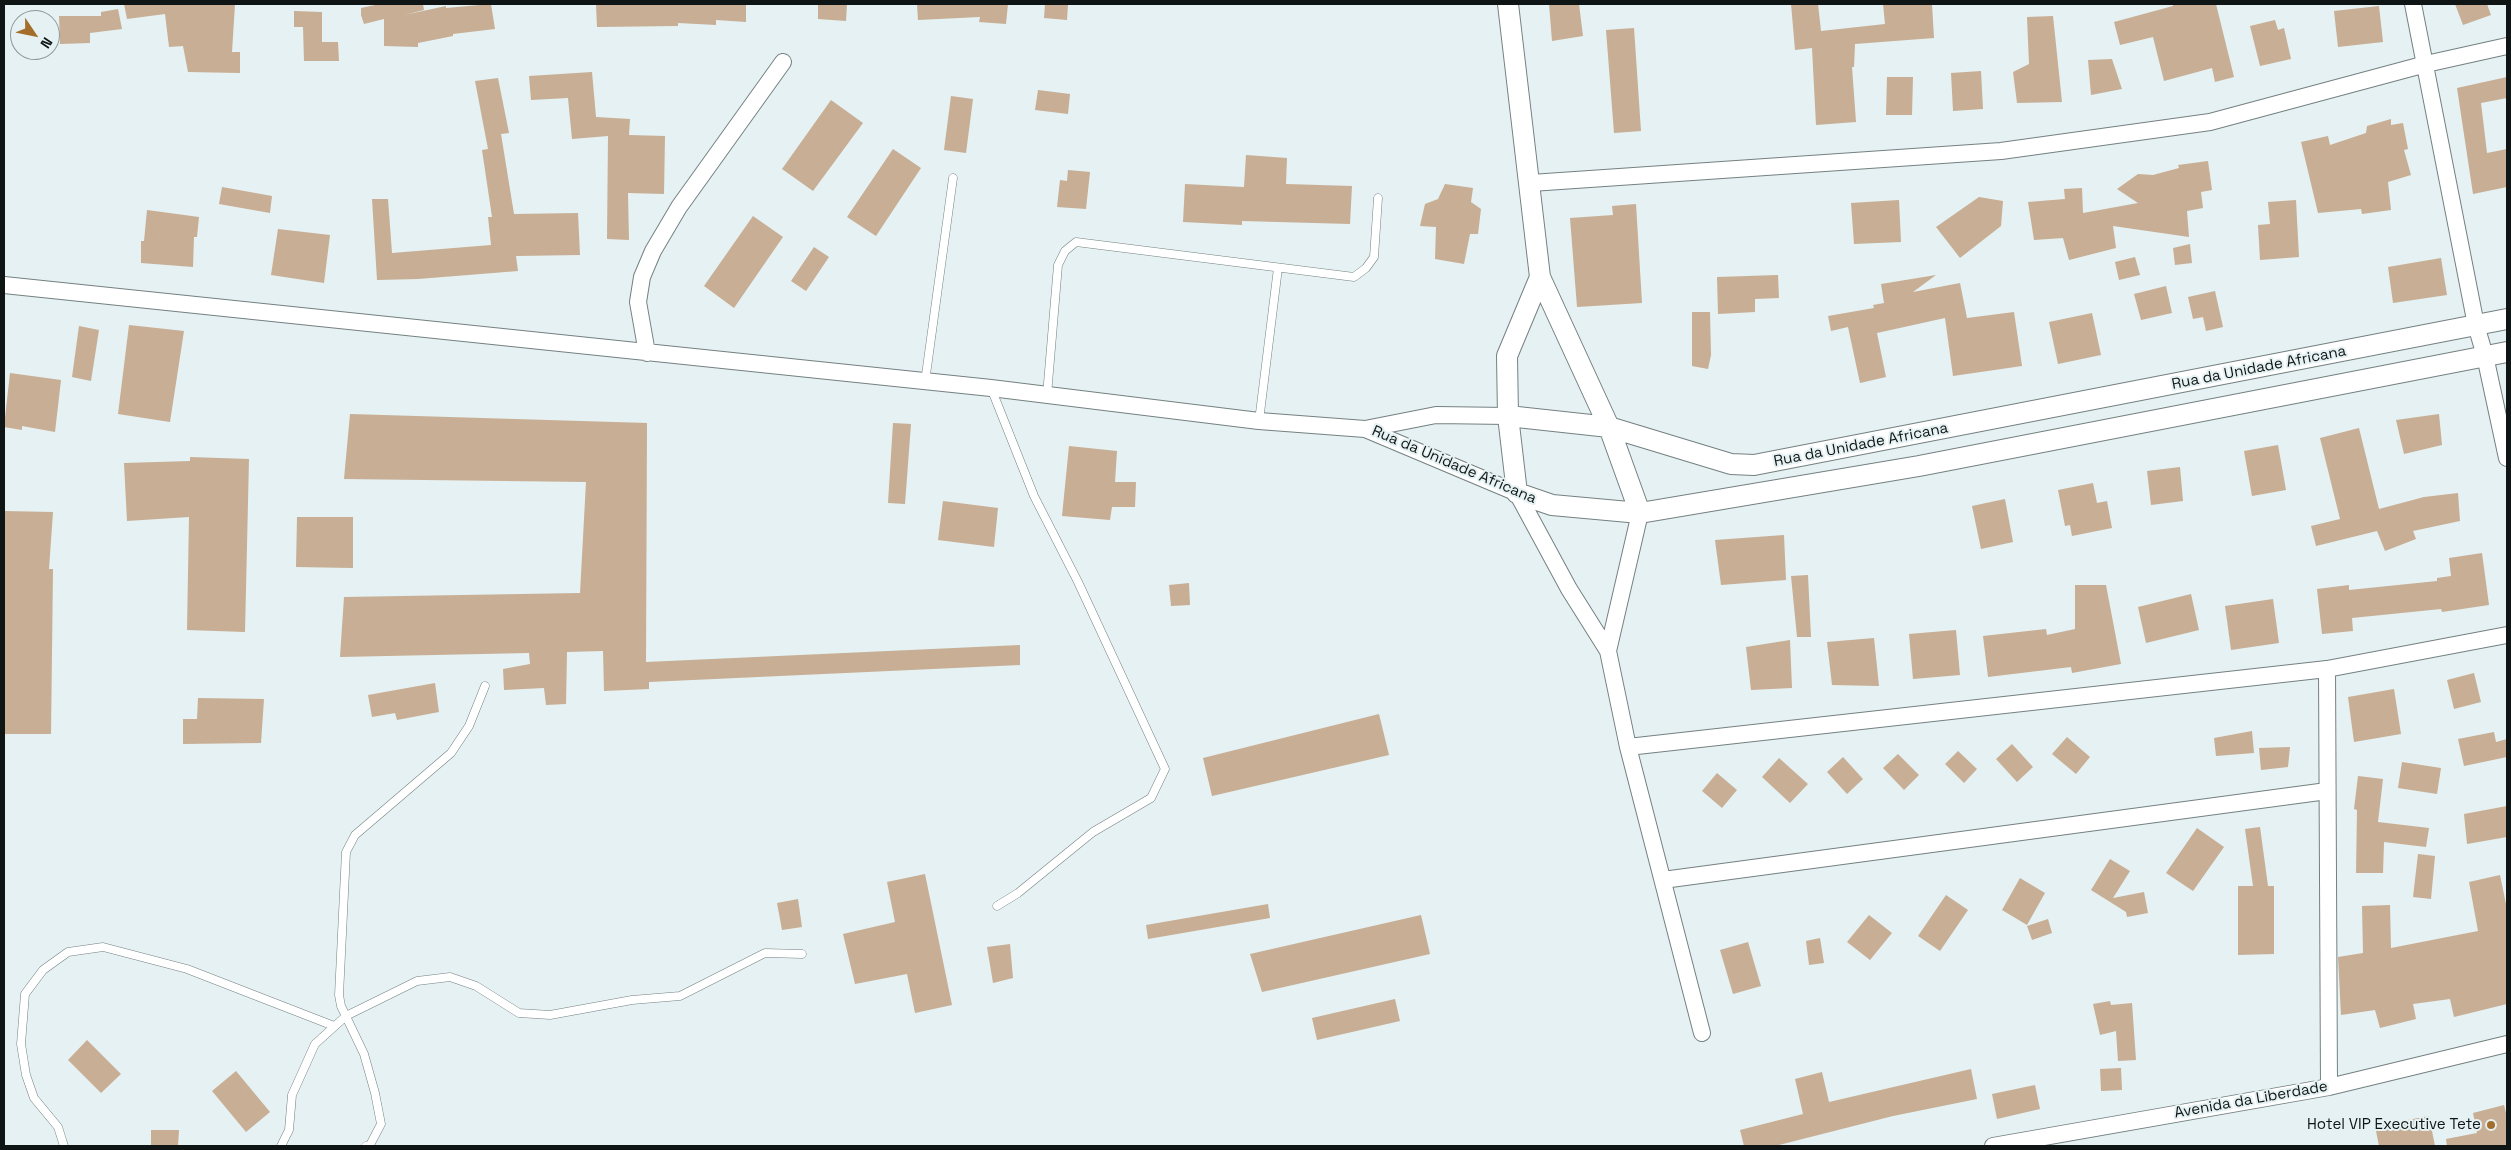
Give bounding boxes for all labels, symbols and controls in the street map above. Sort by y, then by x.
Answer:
north arrow [10,10,60,60]
text: N [37,34,57,52]
street label: Rua da Unidade Africana [2170,342,2348,394]
street label: Rua da Unidade Africana [1772,419,1950,471]
street label: Rua da Unidade Africana [1369,422,1539,508]
street label: Avenida da Liberdade [2173,1078,2329,1122]
place label: Hotel VIP Executive Tete [2307,1116,2481,1134]
marker: Hotel VIP Executive Tete [2485,1119,2497,1131]

